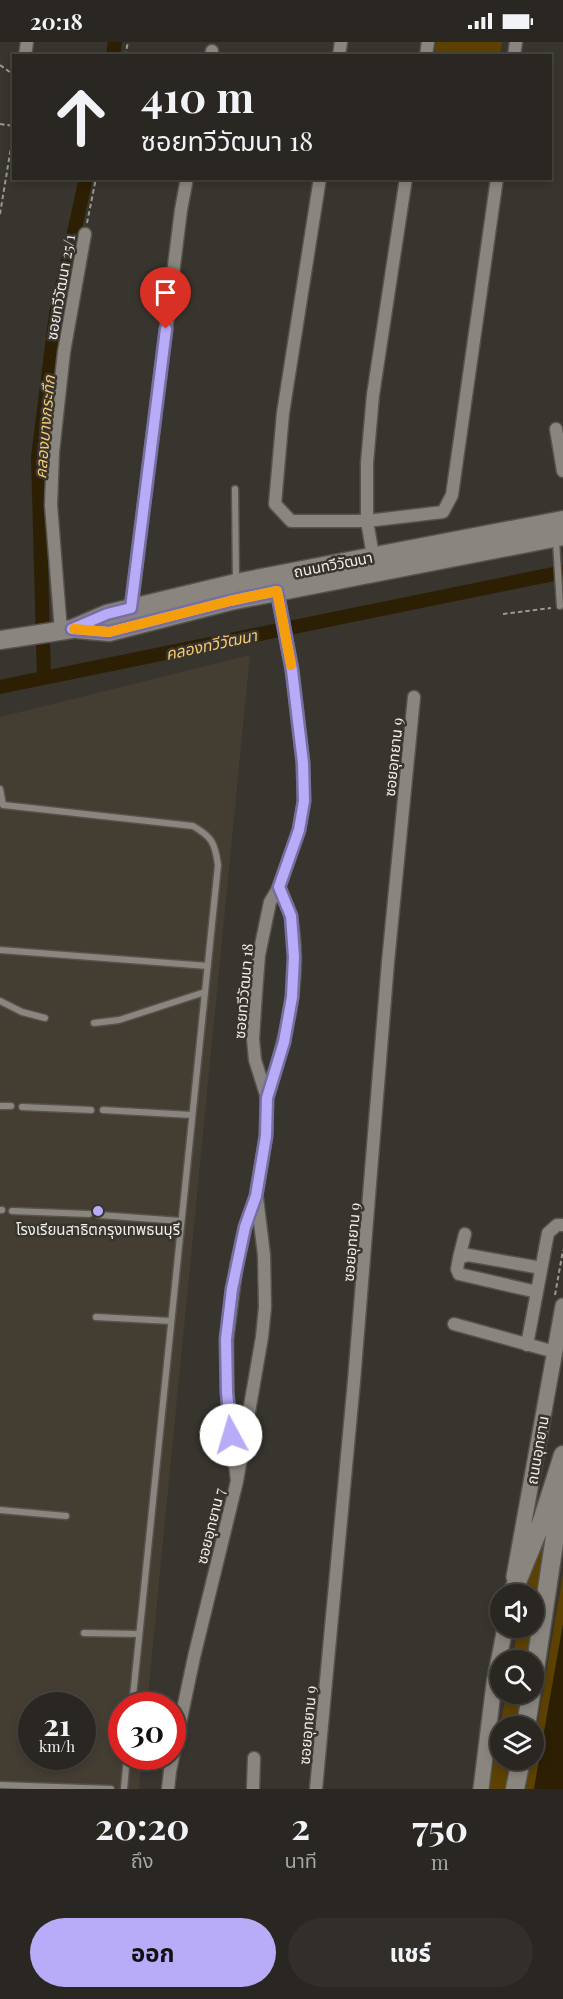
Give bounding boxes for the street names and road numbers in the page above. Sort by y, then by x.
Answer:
street label: ซอยทวีวัฒนา 25/1 [41,232,79,341]
street label: ถนนทวีวัฒนา [292,547,374,581]
street label: ซอยอุทยาน 9 [379,717,407,797]
street label: ซอยทวีวัฒนา 18 [229,942,257,1040]
street label: ซอยอุทยาน 9 [338,1202,364,1282]
street label: ถนนอุทยาน [521,1414,553,1486]
street label: ซอยอุทยาน 7 [191,1486,229,1566]
street label: ซอยอุทยาน 9 [294,1685,320,1765]

